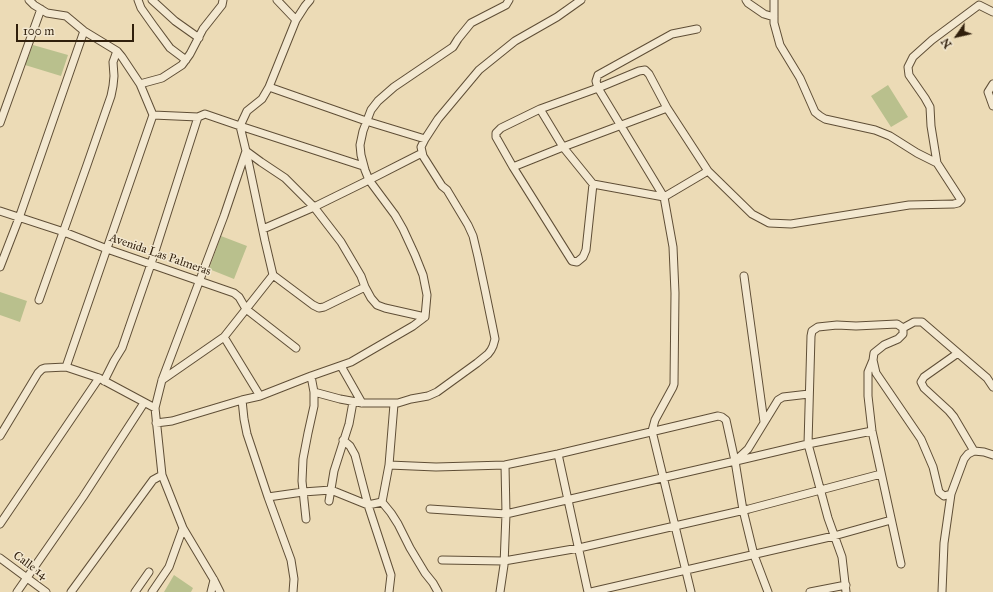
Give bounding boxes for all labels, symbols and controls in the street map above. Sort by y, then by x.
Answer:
scale bar [18,16,136,42]
north arrow [937,16,977,56]
text: 100 m [23,24,54,38]
text: N [939,35,955,50]
street label: Avenida Las Palmeras [107,231,213,279]
street label: Calle 14 [10,549,50,583]

